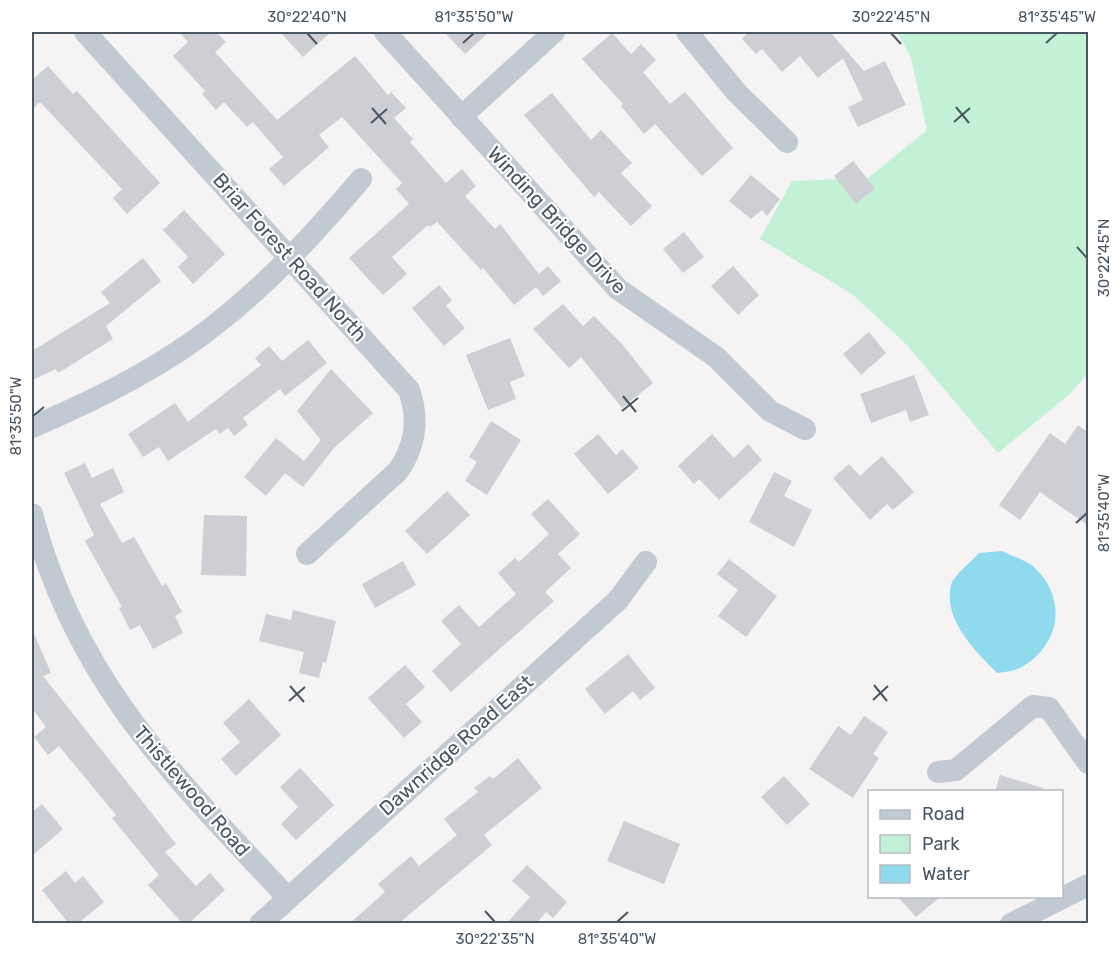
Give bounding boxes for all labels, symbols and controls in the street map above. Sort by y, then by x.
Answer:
text: 30°22'40"N [267,8,347,26]
text: 81°35'50"W [434,8,514,26]
text: 30°22'45"N [852,8,930,26]
text: 81°35'45"W [1018,8,1096,26]
street label: Winding Bridge Drive [483,141,631,299]
street label: Briar Forest Road North [208,168,372,346]
text: 30°22'45"N [1095,219,1113,297]
text: 81°35'50"W [7,376,25,456]
text: 81°35'40"W [1095,474,1113,552]
street label: Dawnridge Road East [374,669,538,820]
street label: Thistlewood Road [129,721,255,861]
legend [868,790,1063,898]
text: Road [922,803,965,825]
text: Park [922,833,960,855]
text: Water [922,863,970,885]
text: 30°22'35"N [455,930,535,948]
text: 81°35'40"W [578,930,656,948]

